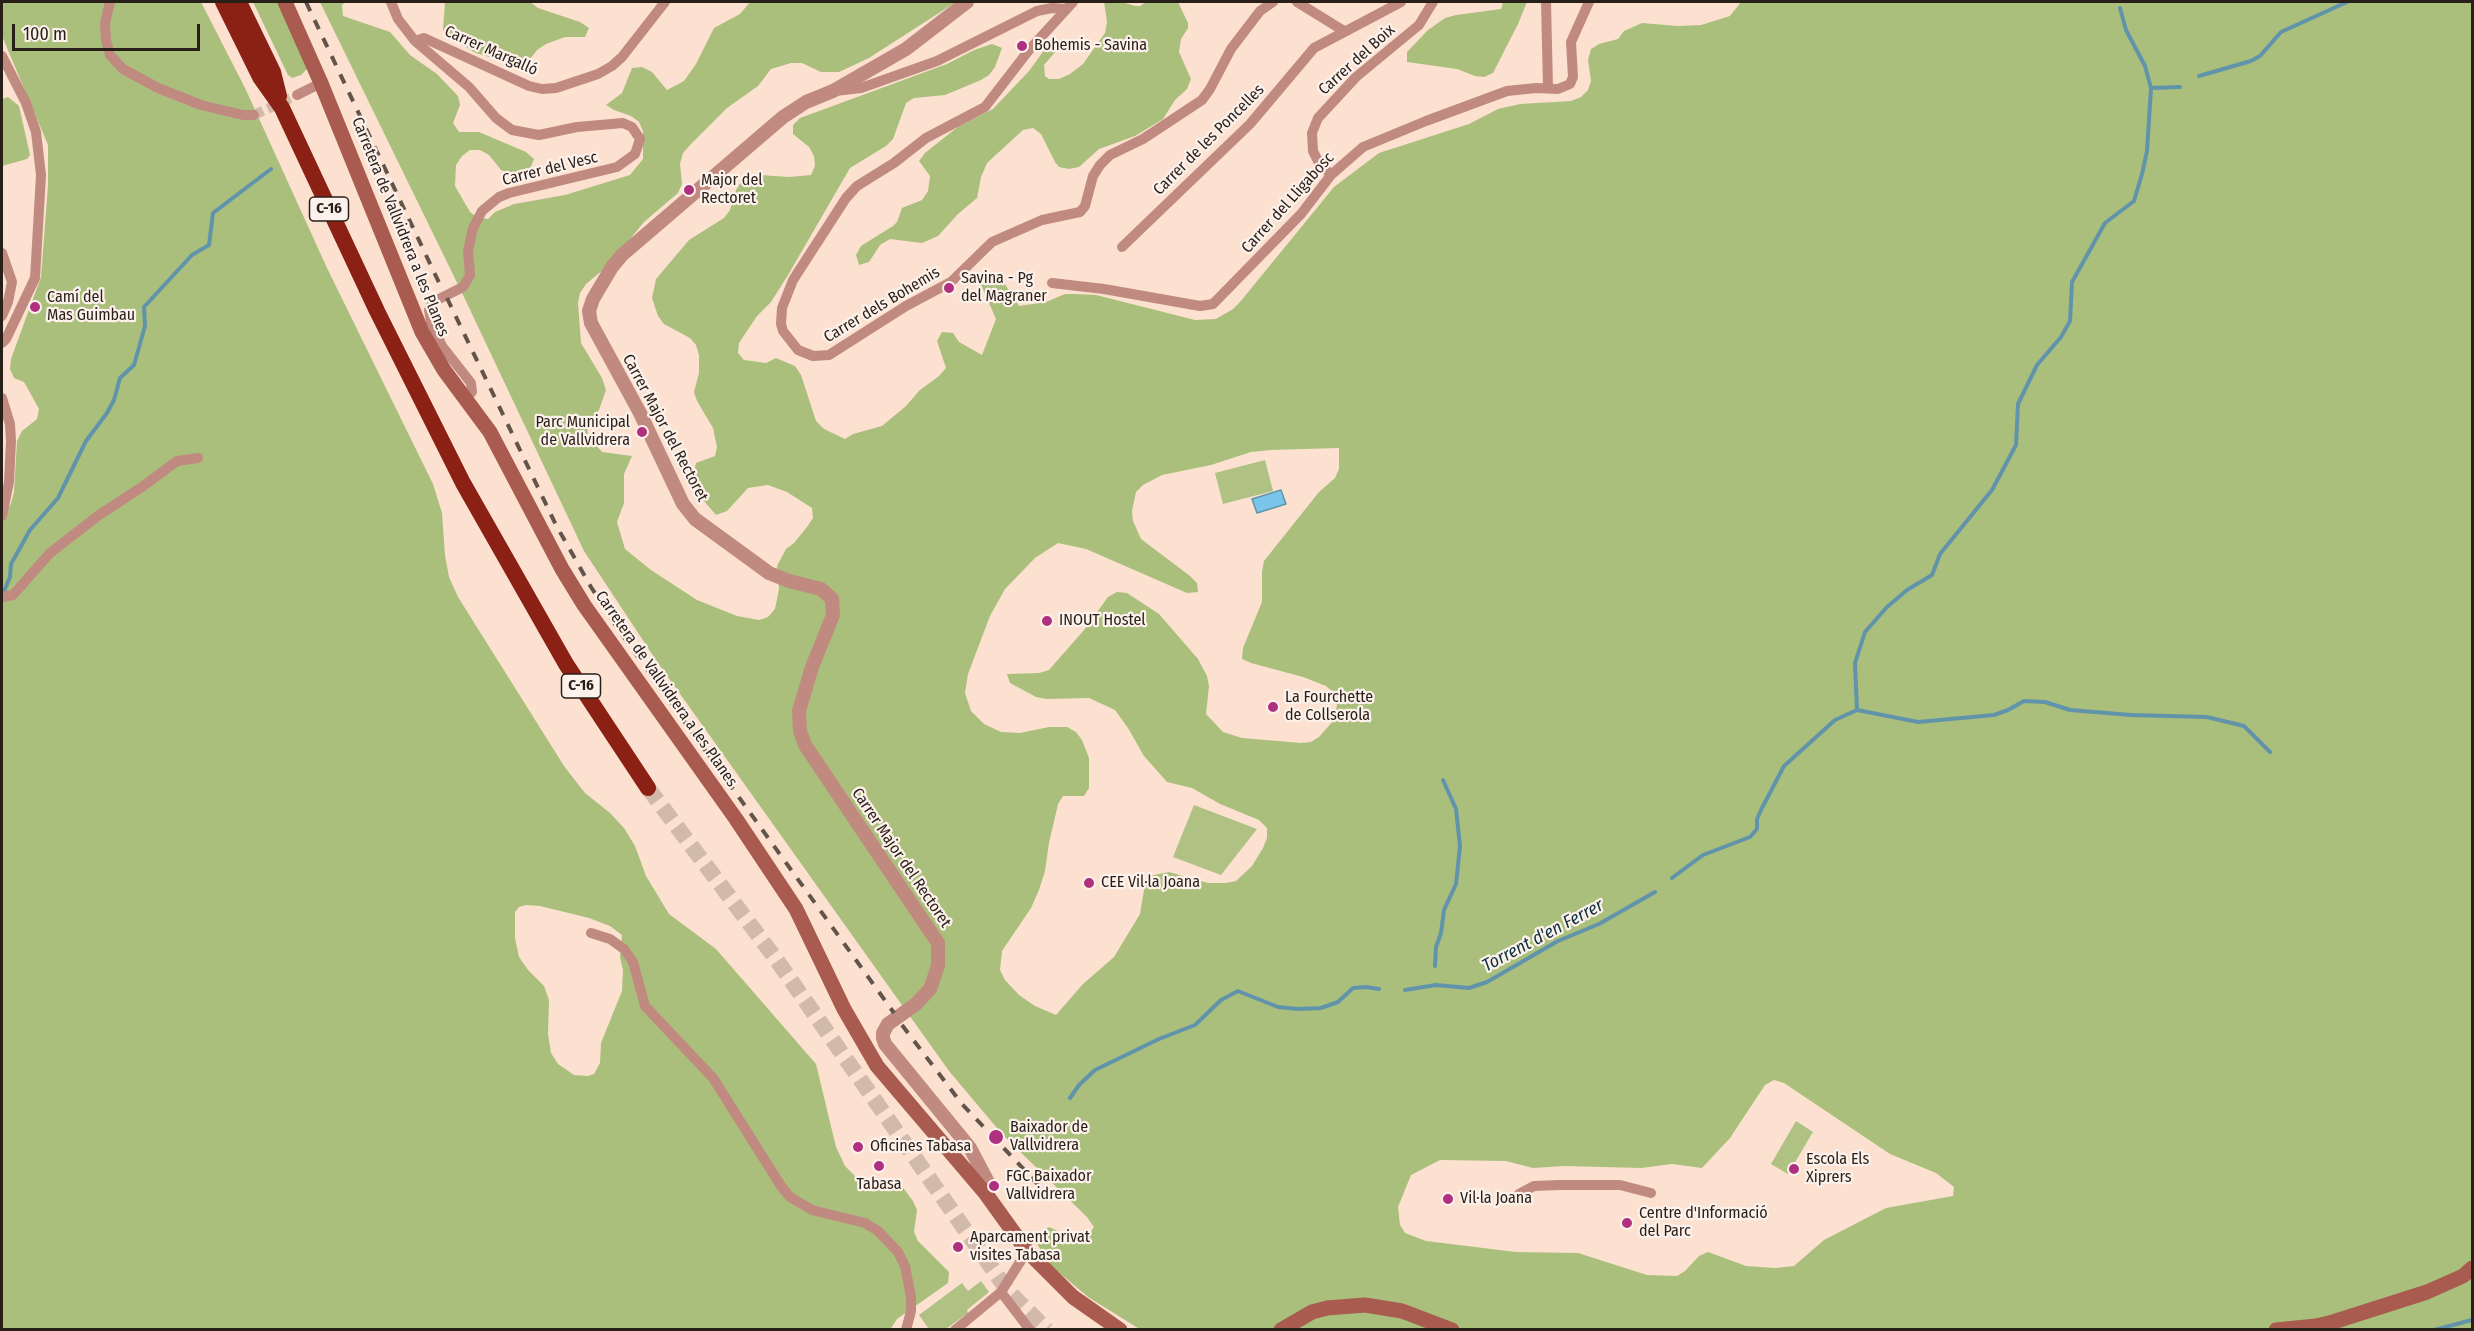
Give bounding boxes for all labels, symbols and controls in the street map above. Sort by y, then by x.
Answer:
scale bar [15,12,202,50]
street label: Carrer del Boix [1315,21,1399,99]
street label: Carrer Margalló [441,22,541,80]
text: 100 m [23,23,67,45]
place label: Bohemis - Savina [1034,36,1147,56]
marker: Bohemis - Savina [1015,39,1029,53]
street label: Carrer de les Poncelles [1150,81,1268,199]
street label: Carretera de Vallvidrera a les Planes [347,115,453,339]
street label: Carrer del Vesc [500,148,600,190]
street label: Carrer del Lligabosc [1238,149,1338,257]
place label: Major del Rectoret [701,171,763,209]
marker: Major del Rectoret [682,183,696,197]
road number: C-16 [310,197,348,221]
street label: Carrer dels Bohemis [821,263,943,347]
place label: Savina - Pg del Magraner [961,269,1047,307]
marker: Savina - Pg del Magraner [942,281,956,295]
place label: Camí del Mas Guimbau [47,288,135,326]
marker: Camí del Mas Guimbau [28,300,42,314]
street label: Carrer Major del Rectoret [618,351,712,505]
place label: Parc Municipal de Vallvidrera [536,413,630,451]
marker: Parc Municipal de Vallvidrera [635,425,649,439]
street label: Carretera de Vallvidrera a les Planes [591,587,741,791]
place label: INOUT Hostel [1059,611,1146,631]
marker: INOUT Hostel [1040,614,1054,628]
road number: C-16 [562,674,600,698]
place label: La Fourchette de Collserola [1285,688,1373,726]
marker: La Fourchette de Collserola [1266,700,1280,714]
street label: Carrer Major del Rectoret [847,785,955,931]
place label: CEE Vil·la Joana [1101,873,1200,893]
marker: CEE Vil·la Joana [1082,876,1096,890]
water label: Torrent d'en Ferrer [1479,895,1607,977]
place label: Baixador de Vallvidrera [1010,1118,1088,1156]
marker: Baixador de Vallvidrera [987,1128,1005,1146]
place label: Oficines Tabasa [870,1137,971,1157]
marker: Oficines Tabasa [851,1140,865,1154]
place label: Escola Els Xiprers [1806,1150,1869,1188]
marker: Tabasa [872,1159,886,1173]
marker: Escola Els Xiprers [1787,1162,1801,1176]
place label: FGC Baixador Vallvidrera [1006,1167,1092,1205]
place label: Tabasa [856,1175,902,1195]
marker: FGC Baixador Vallvidrera [987,1179,1001,1193]
place label: Vil·la Joana [1460,1189,1532,1209]
marker: Vil·la Joana [1441,1192,1455,1206]
place label: Centre d'Informació del Parc [1639,1204,1768,1242]
marker: Centre d'Informació del Parc [1620,1216,1634,1230]
place label: Aparcament privat visites Tabasa [970,1228,1090,1266]
marker: Aparcament privat visites Tabasa [951,1240,965,1254]

